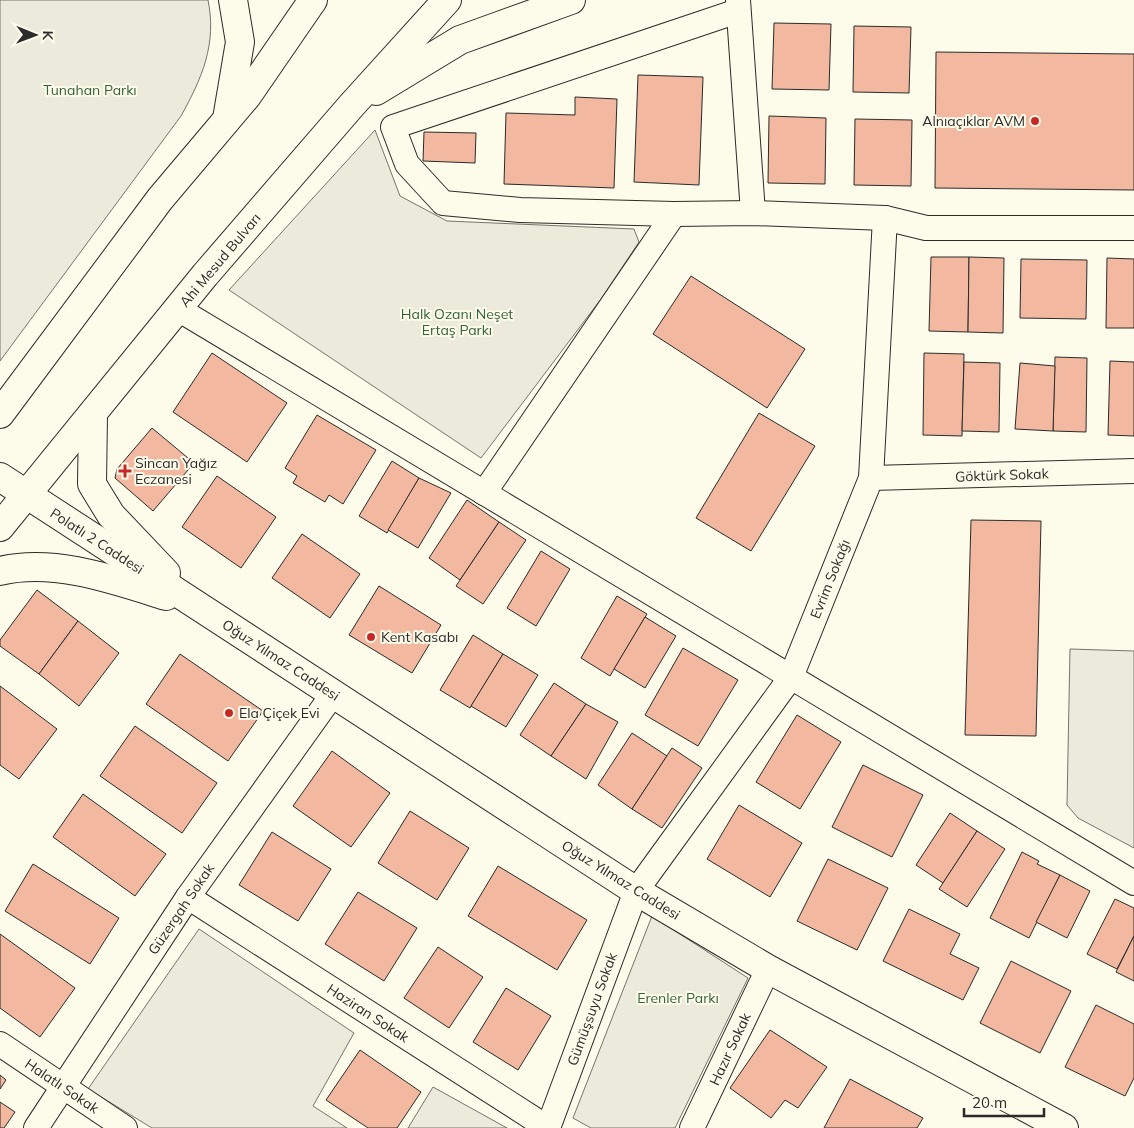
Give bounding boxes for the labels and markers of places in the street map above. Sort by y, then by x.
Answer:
place label: Alnıaçıklar AVM [922,112,1025,130]
marker: Alnıaçıklar AVM [1029,115,1041,127]
place label: Sincan Yağız Eczanesi [135,454,217,488]
marker: Sincan Yağız Eczanesi [119,465,131,477]
place label: Kent Kasabı [381,628,458,646]
marker: Kent Kasabı [365,631,377,643]
place label: Ela Çiçek Evi [239,704,320,722]
marker: Ela Çiçek Evi [223,707,235,719]

